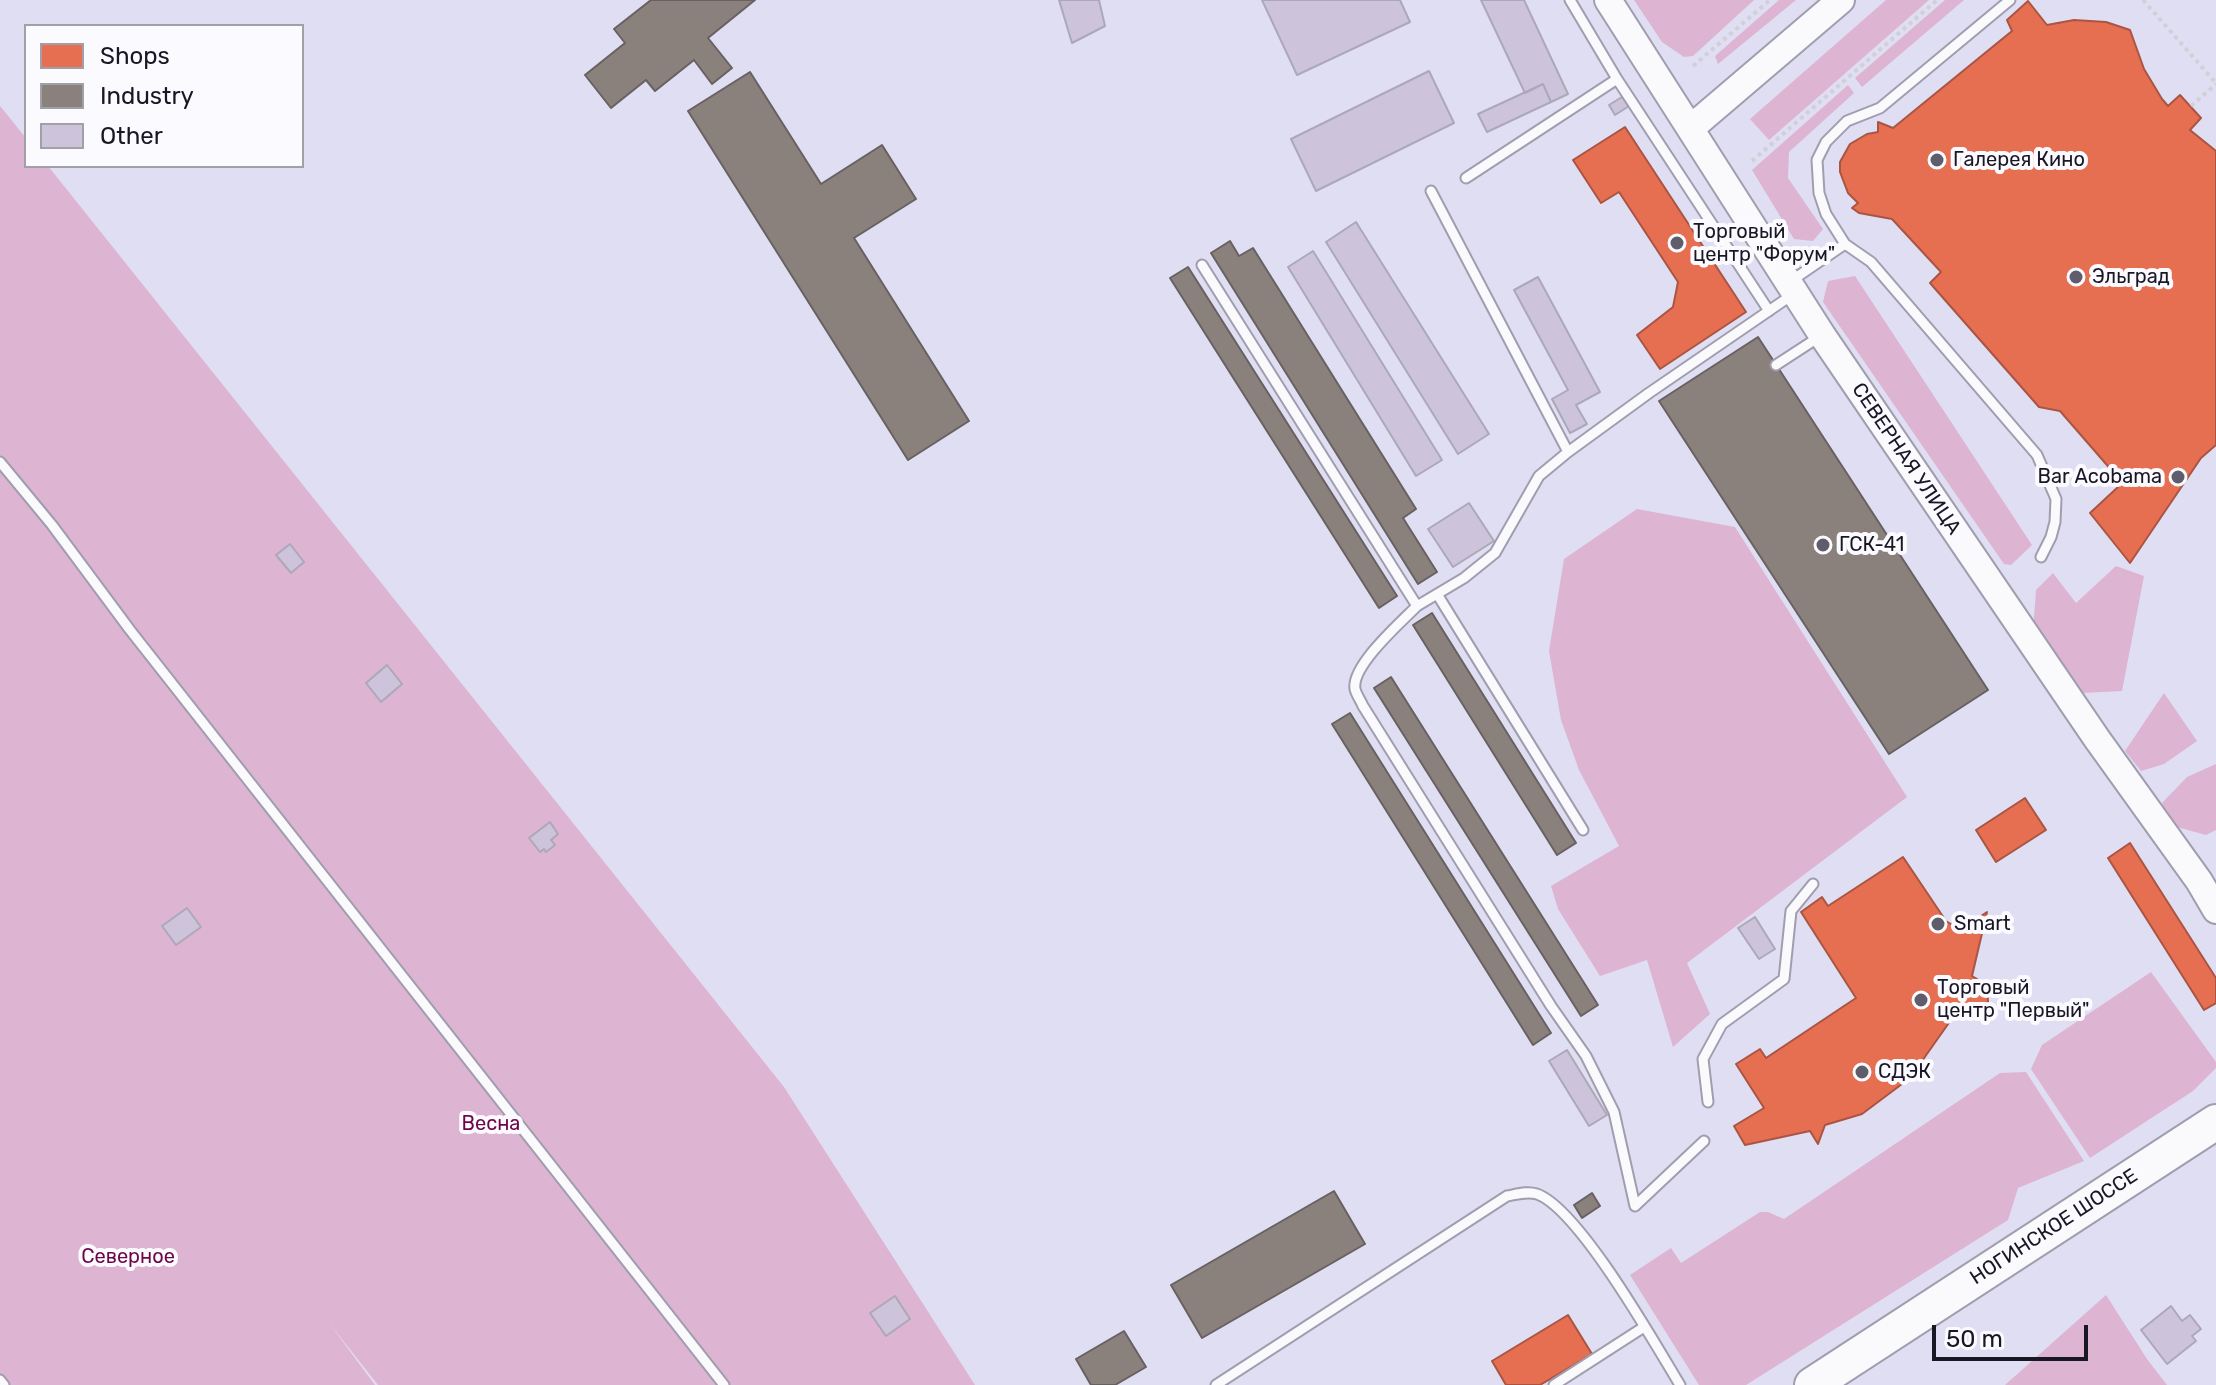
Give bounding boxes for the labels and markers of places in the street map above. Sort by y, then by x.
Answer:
place label: Галерея Кино [1953,148,2085,172]
marker: Галерея Кино [1928,151,1946,169]
place label: Торговый центр "Форум" [1693,220,1835,267]
marker: Торговый центр "Форум" [1668,234,1686,252]
place label: Эльград [2092,265,2170,289]
marker: Эльград [2067,268,2085,286]
place label: Bar Acobama [2038,465,2162,489]
marker: Bar Acobama [2169,468,2187,486]
place label: ГСК-41 [1839,533,1904,557]
marker: ГСК-41 [1814,536,1832,554]
place label: Smart [1954,912,2011,936]
marker: Smart [1929,915,1947,933]
place label: Торговый центр "Первый" [1937,976,2090,1023]
marker: Торговый центр "Первый" [1912,991,1930,1009]
place label: СДЭК [1878,1060,1931,1084]
marker: СДЭК [1853,1063,1871,1081]

